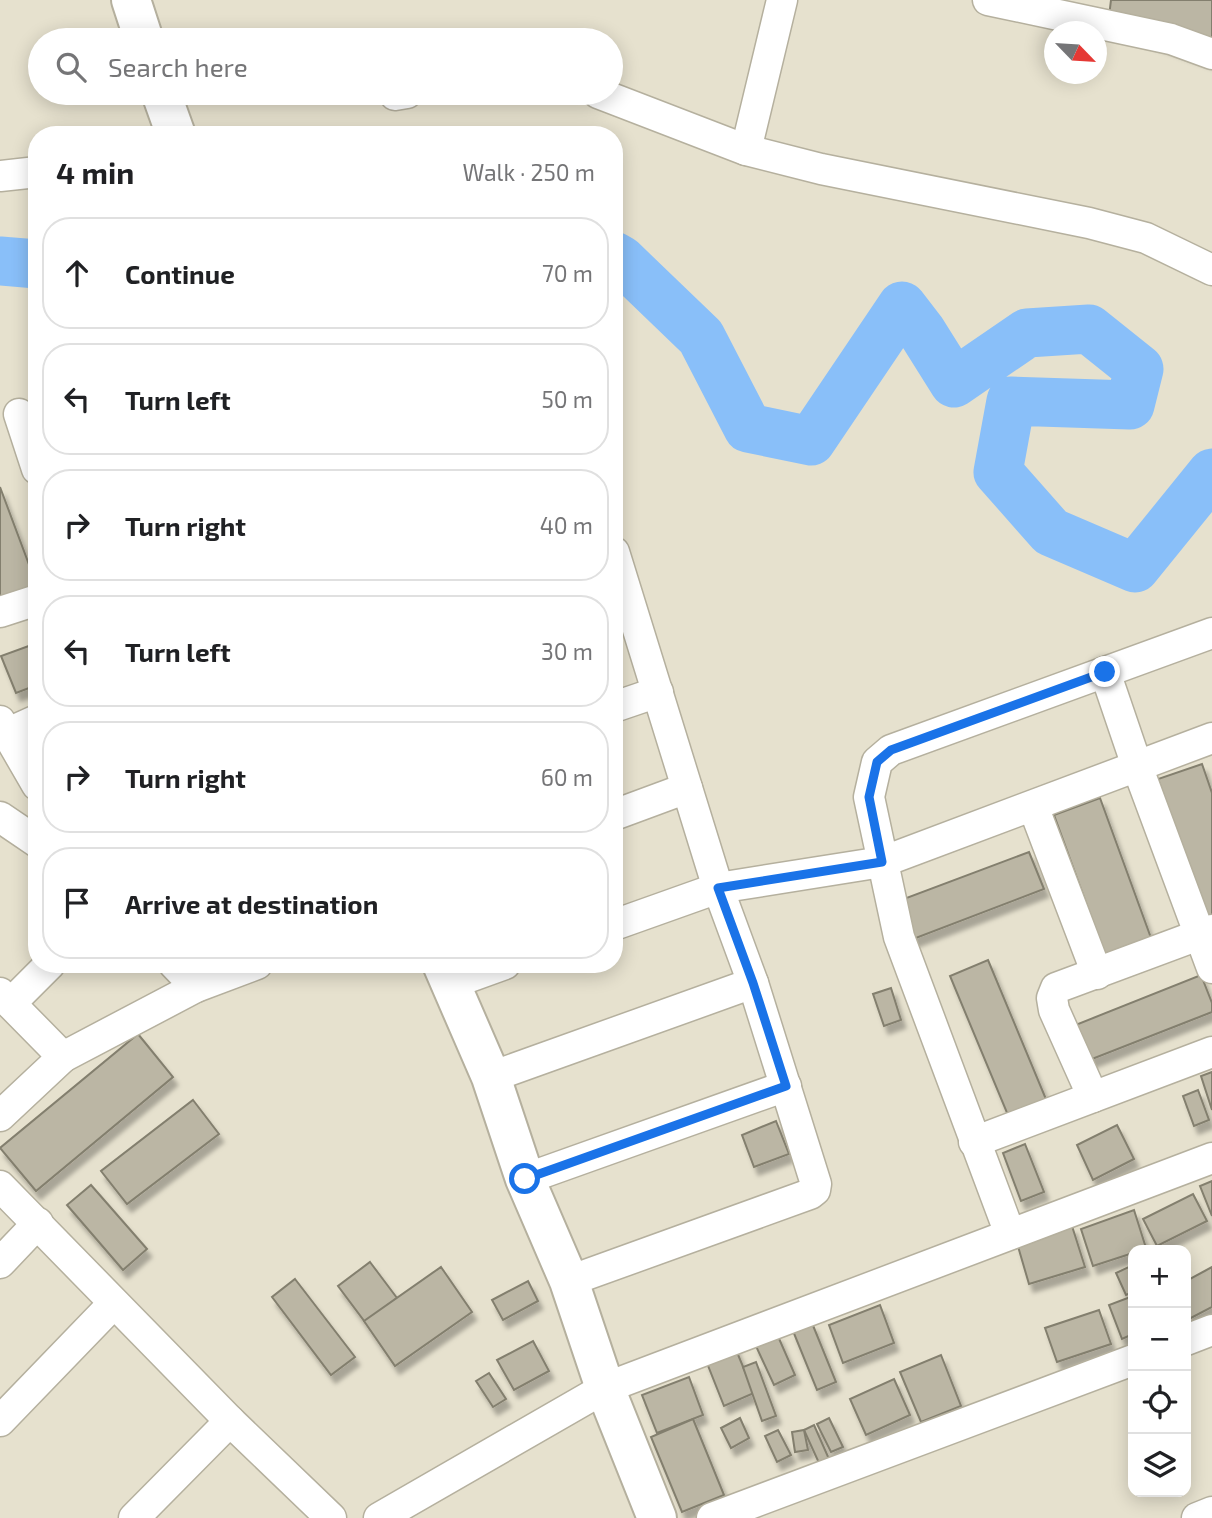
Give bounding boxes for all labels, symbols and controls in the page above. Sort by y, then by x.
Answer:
north arrow [1044,21,1107,84]
search box [28,28,623,105]
icon: search [52,48,90,86]
text: Search here [108,51,248,82]
text: 4 min [56,154,134,190]
text: Walk · 250 m [462,158,595,186]
icon: ahead [58,254,96,292]
text: Continue [125,258,235,289]
text: 70 m [542,259,593,287]
icon: left [58,380,96,418]
text: Turn left [125,384,231,415]
text: 50 m [542,385,593,413]
icon: right [58,506,96,544]
text: Turn right [125,510,246,541]
text: 40 m [540,511,593,539]
icon: left [58,632,96,670]
text: Turn left [125,636,231,667]
text: 30 m [541,637,593,665]
route end [1089,656,1120,687]
icon: right [58,758,96,796]
text: Turn right [125,762,246,793]
text: 60 m [541,763,593,791]
icon: arrive [58,884,96,922]
text: Arrive at destination [125,888,378,919]
route start [509,1163,540,1194]
map controls [1128,1245,1191,1497]
button: + [1128,1245,1191,1308]
button: − [1128,1308,1191,1371]
button: locate [1128,1371,1191,1434]
button: layers [1128,1434,1191,1497]

